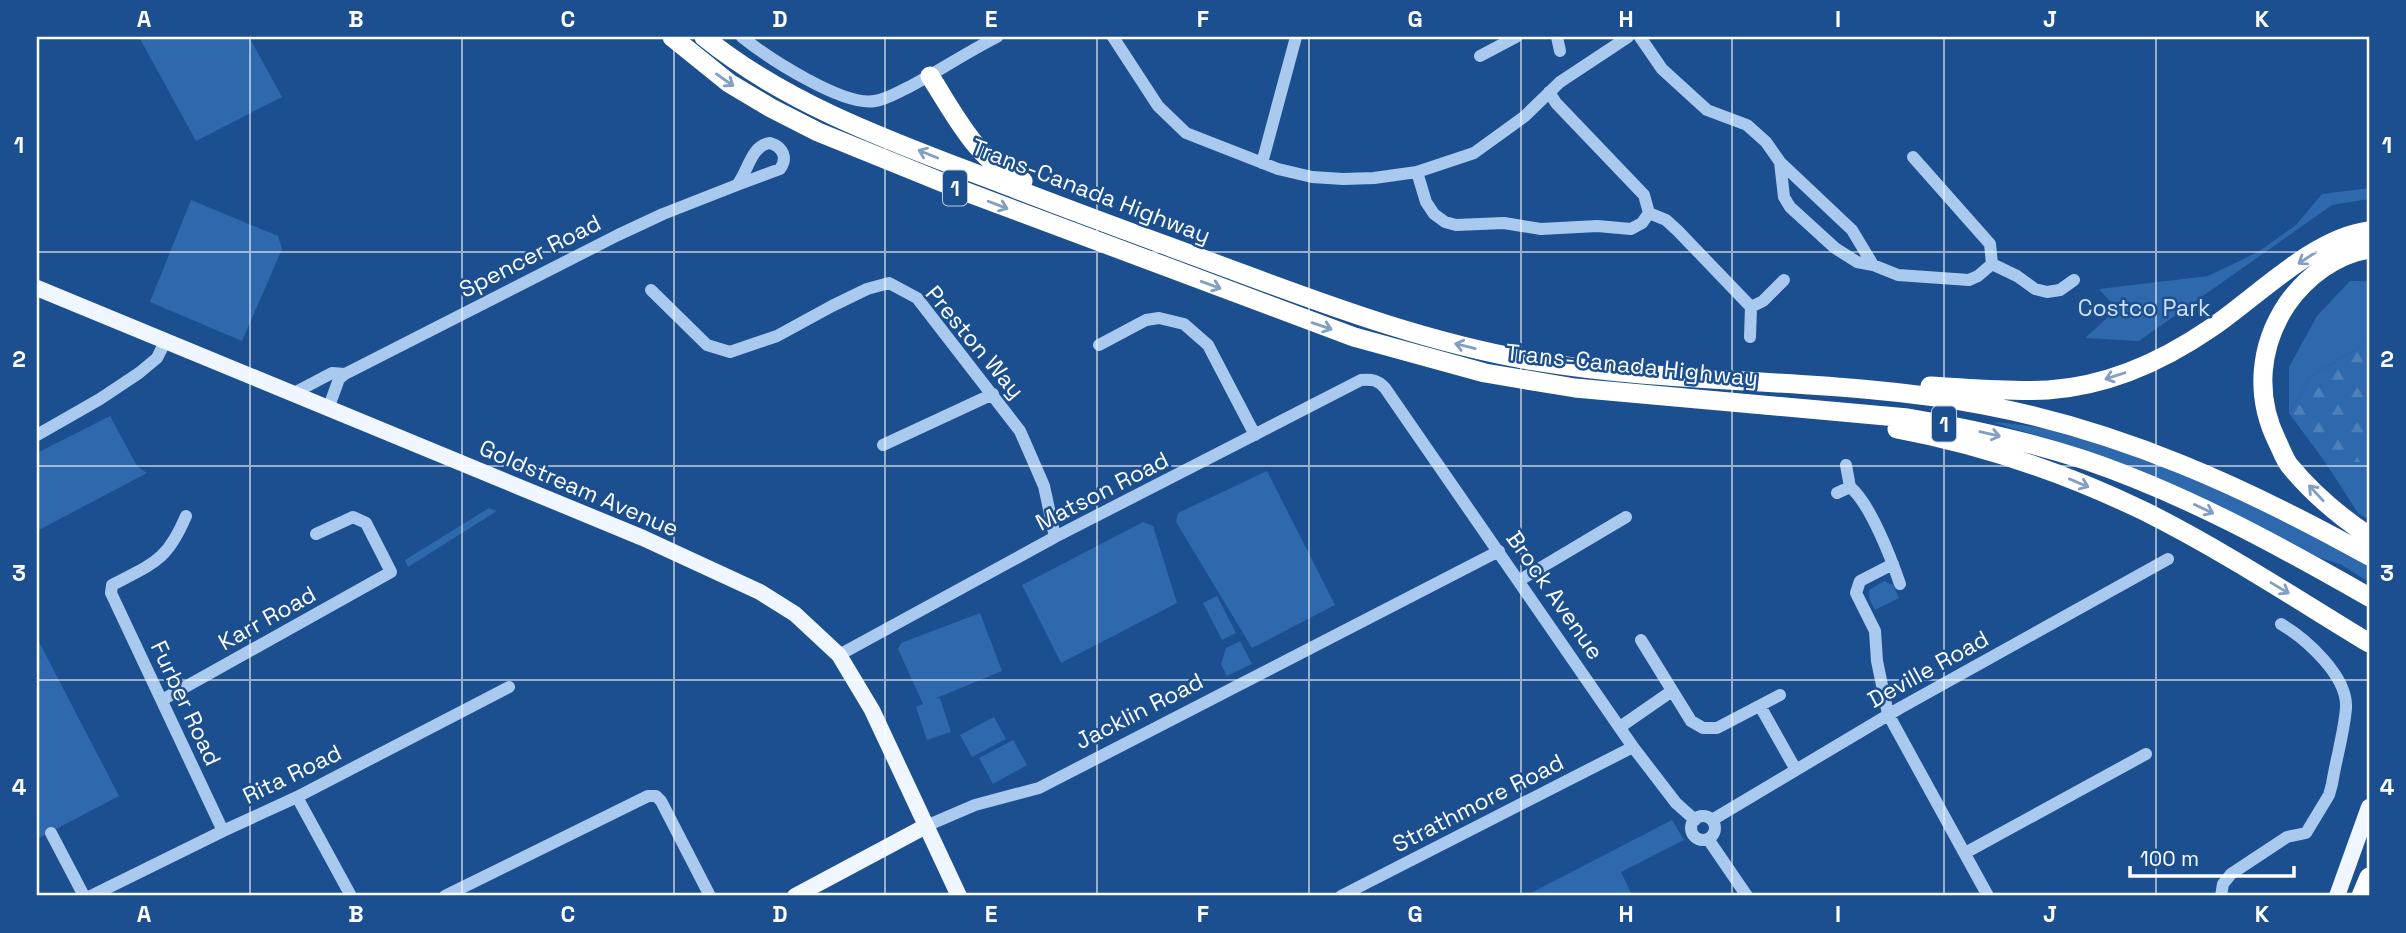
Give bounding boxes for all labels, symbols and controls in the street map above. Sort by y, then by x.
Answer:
text: A [137,4,152,34]
text: B [348,4,364,34]
text: C [561,4,575,34]
text: D [772,4,788,34]
text: E [985,4,997,34]
text: F [1197,4,1209,34]
text: G [1407,4,1423,34]
text: H [1618,4,1634,34]
text: I [1835,4,1841,34]
text: J [2043,4,2057,34]
text: K [2255,4,2270,34]
one-way arrow [715,72,734,87]
text: 1 [14,130,24,160]
text: 1 [2382,130,2392,160]
street label: Trans-Canada Highway [967,132,1215,250]
one-way arrow [917,146,939,159]
road number: 1 [943,170,967,206]
one-way arrow [986,199,1008,212]
street label: Spencer Road [454,207,606,305]
one-way arrow [2298,251,2318,265]
street label: Preston Way [919,279,1031,405]
one-way arrow [1199,280,1221,292]
park label: Costco Park [2078,293,2210,323]
one-way arrow [1311,321,1333,333]
street label: Trans-Canada Highway [1504,337,1760,393]
one-way arrow [1454,339,1477,352]
text: 2 [12,344,26,374]
text: 2 [2380,344,2394,374]
one-way arrow [2104,371,2126,383]
road number: 1 [1932,406,1956,442]
one-way arrow [1978,427,2001,441]
street label: Goldstream Avenue [475,432,683,544]
street label: Matson Road [1030,445,1174,537]
one-way arrow [2067,477,2089,490]
one-way arrow [2308,484,2324,502]
one-way arrow [2193,503,2214,516]
street label: Brock Avenue [1500,525,1610,665]
text: 3 [12,558,26,588]
text: 3 [2380,558,2394,588]
street label: Karr Road [213,579,321,657]
one-way arrow [2269,582,2289,596]
street label: Deville Road [1862,623,1994,715]
street label: Furber Road [144,636,228,770]
street label: Jacklin Road [1070,666,1208,756]
street label: Rita Road [238,737,346,811]
street label: Strathmore Road [1387,747,1569,859]
text: 4 [12,772,27,802]
text: 4 [2380,772,2395,802]
scale bar [2130,835,2294,879]
text: 100 m [2140,845,2199,872]
text: A [137,899,152,929]
text: B [348,899,364,929]
text: C [561,899,575,929]
text: D [772,899,788,929]
text: E [985,899,997,929]
text: F [1197,899,1209,929]
text: G [1407,899,1423,929]
text: H [1618,899,1634,929]
text: I [1835,899,1841,929]
text: J [2043,899,2057,929]
text: K [2255,899,2270,929]

